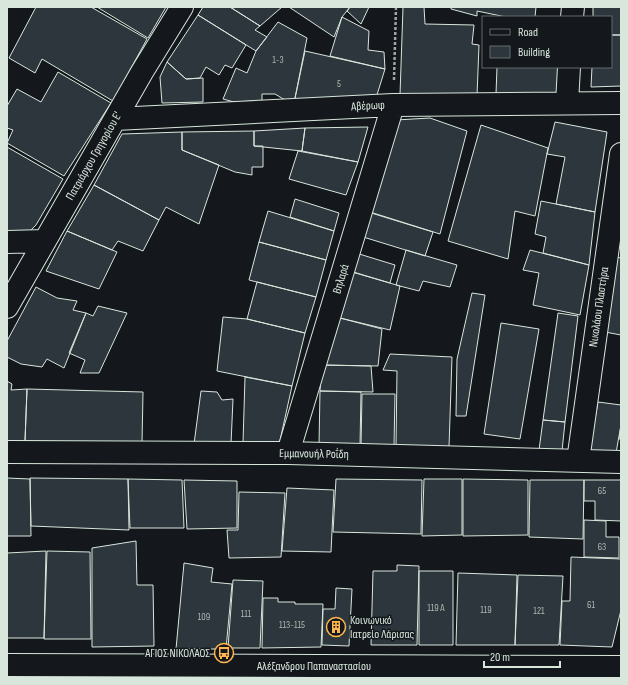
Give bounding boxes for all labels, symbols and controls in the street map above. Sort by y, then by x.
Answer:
legend [482,16,612,68]
text: Road [518,25,538,40]
text: Building [518,45,550,60]
house number: 1-3 [272,54,284,66]
house number: 5 [337,78,341,90]
street label: Αβέρωφ [350,98,385,114]
street label: Πατριάρχου Γρηγορίου Ε' [63,109,125,203]
street label: Βηλαρά [329,262,353,296]
street label: Νικολάου Πλαστήρα [586,266,612,348]
street label: Εμμανουήλ Ροΐδη [279,446,349,462]
house number: 65 [598,485,606,497]
house number: 63 [598,541,606,553]
house number: 61 [587,599,595,611]
house number: 119 A [427,602,445,614]
house number: 119 [480,604,492,616]
house number: 121 [533,605,545,617]
house number: 111 [241,608,252,620]
house number: 109 [198,611,210,623]
place label: Κοινωνικό Ιατρείο Λάρισας [350,613,414,642]
building icon: Κοινωνικό Ιατρείο Λάρισας [325,616,347,638]
house number: 113-115 [279,619,305,631]
bus stop icon: ΑΓΙΟΣ ΝΙΚΟΛΑΟΣ [213,642,235,664]
scale bar [484,643,560,669]
place label: ΑΓΙΟΣ ΝΙΚΟΛΑΟΣ [144,646,210,661]
text: 20 m [490,650,510,665]
street label: Αλέξανδρου Παπαναστασίου [256,659,371,674]

